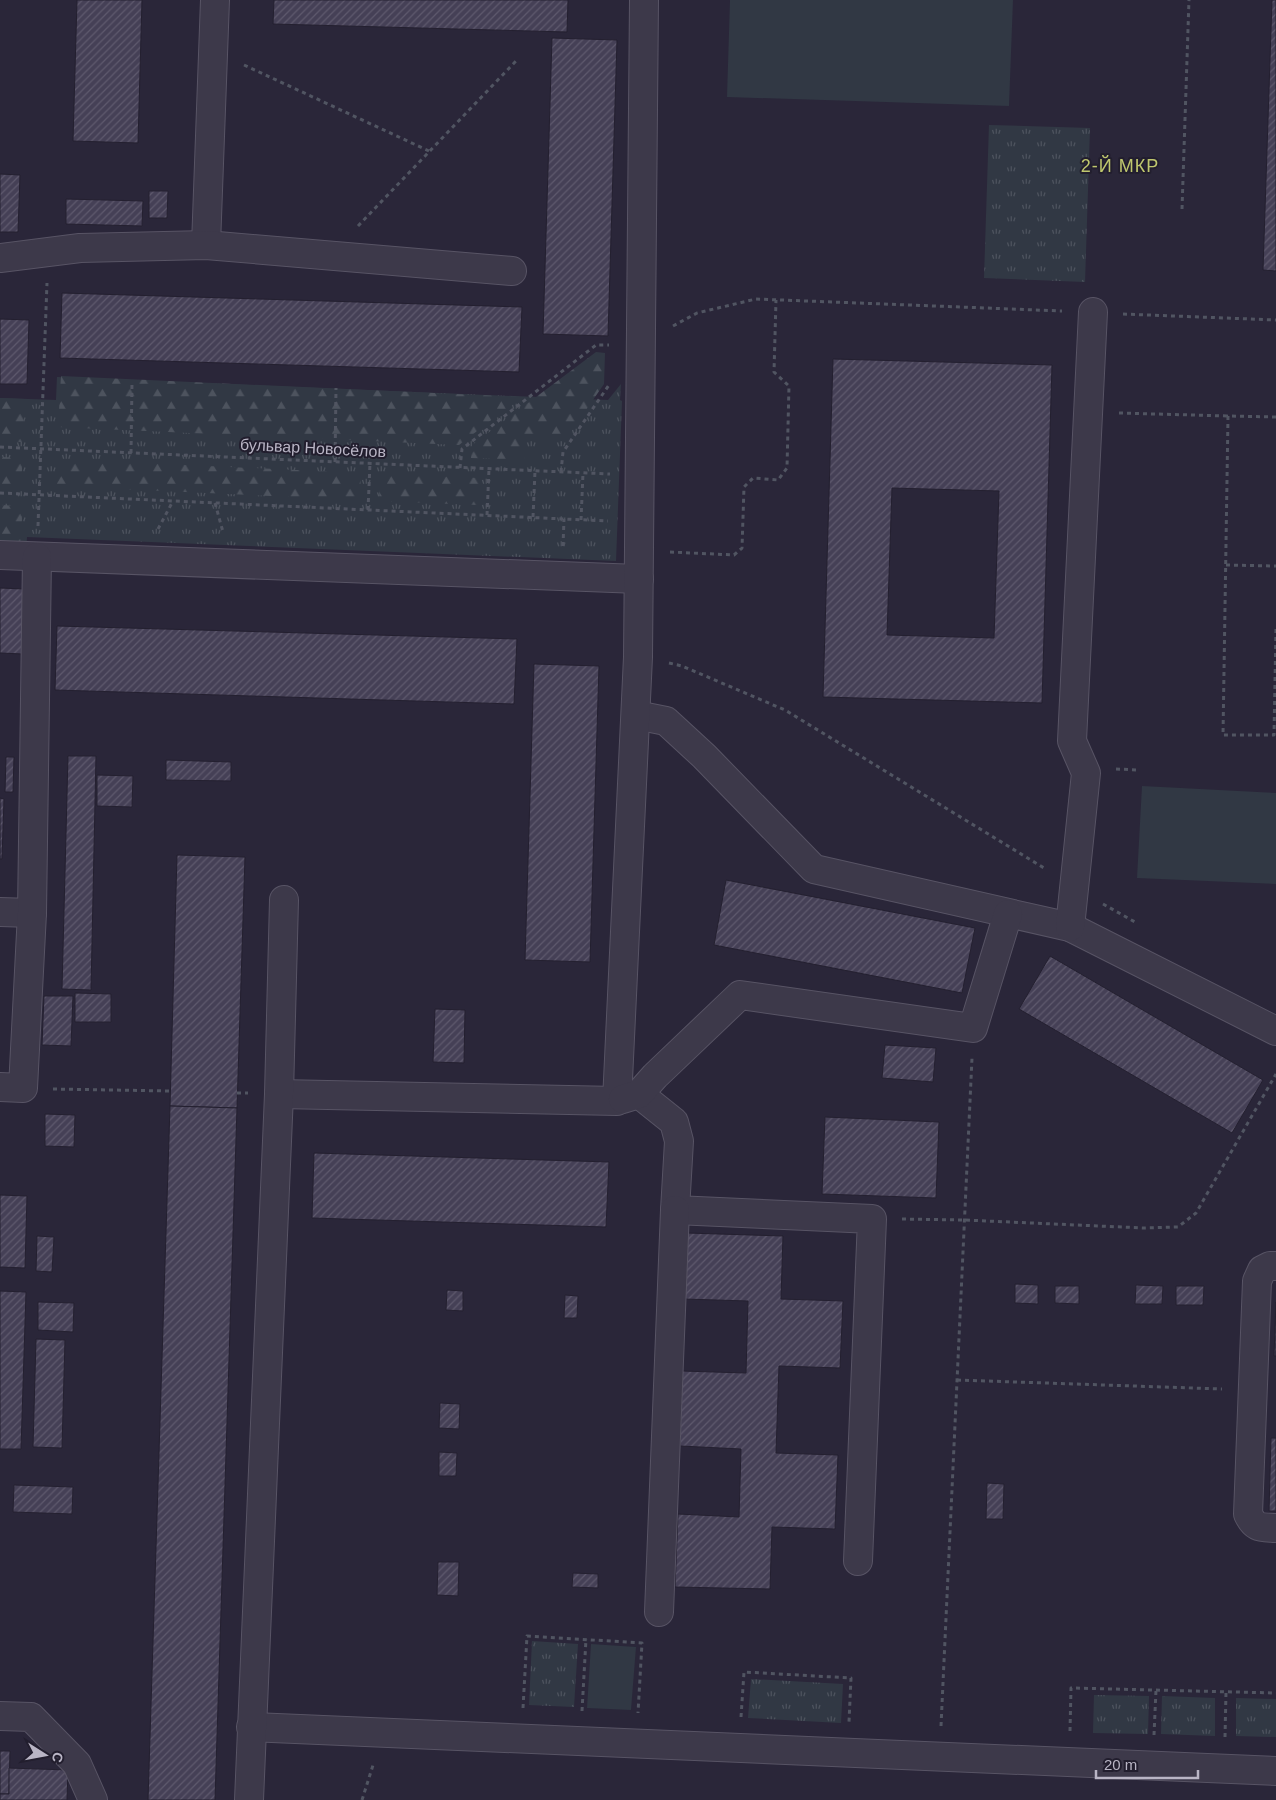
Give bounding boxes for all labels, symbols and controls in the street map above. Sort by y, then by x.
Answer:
district label: 2-Й МКР [1081,155,1159,176]
street label: бульвар Новосёлов [240,436,386,460]
north arrow [20,1730,70,1780]
scale bar [1096,1748,1198,1780]
text: С [49,1751,67,1764]
text: 20 m [1104,1756,1137,1773]

